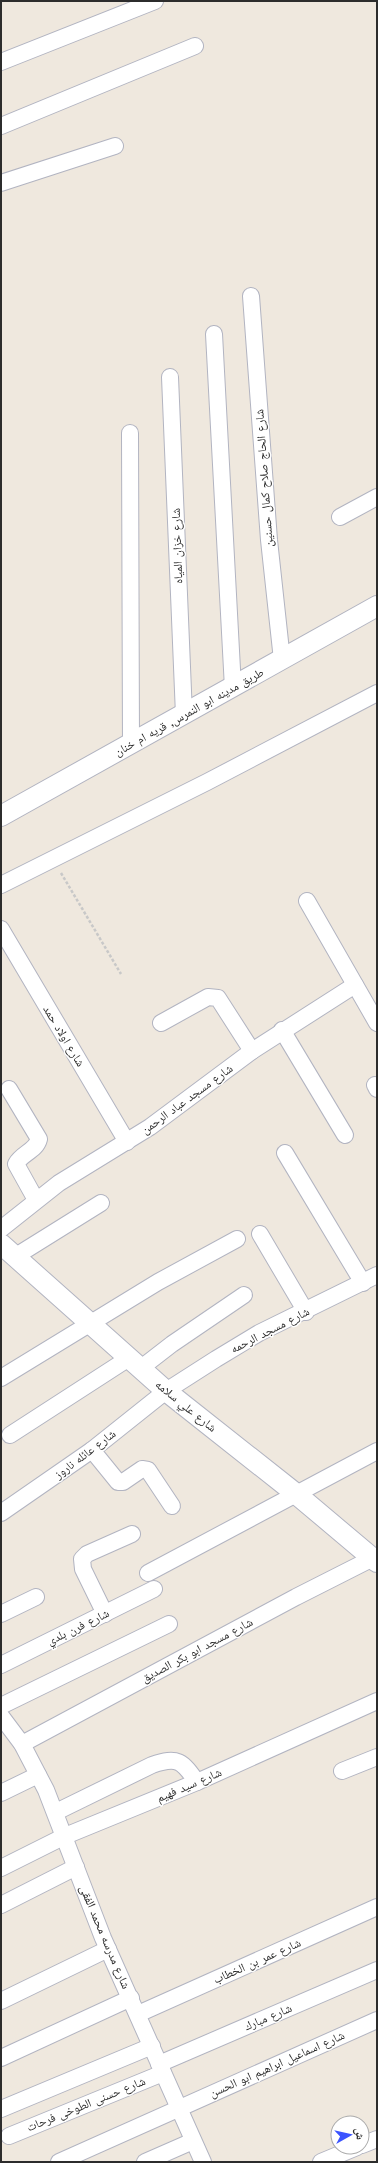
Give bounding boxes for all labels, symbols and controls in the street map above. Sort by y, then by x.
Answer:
street label: شارع الحاج صلاح كمال حسنين [252,408,277,547]
street label: شارع خزان المياه [169,508,186,584]
street label: طريق مدينه ابو النمرس, قريه ام خنان [112,665,267,760]
street label: شارع اولاد حمد [39,1003,88,1070]
street label: شارع مسجد عباد الرحمن [139,1061,236,1138]
street label: شارع مسجد الرحمه [228,1304,312,1357]
street label: شارع علي سلامه [151,1377,219,1437]
street label: شارع عائله ناروز [51,1426,119,1483]
street label: شارع فرن بلدي [45,1606,113,1651]
street label: شارع مسجد ابو بكر الصديق [139,1615,256,1686]
street label: شارع سيد فهيم [154,1765,224,1806]
street label: شارع مدرسه محمد الفقى [76,1883,133,1991]
street label: شارع عمر بن الخطاب [211,1935,304,1988]
street label: شارع مبارك [242,2001,294,2034]
street label: شارع اسماعيل ابراهيم ابو الحسن [207,2028,347,2101]
street label: شارع حسنى الطوخى فرحات [25,2074,148,2135]
north arrow [330,2115,370,2155]
text: ش [351,2127,367,2141]

